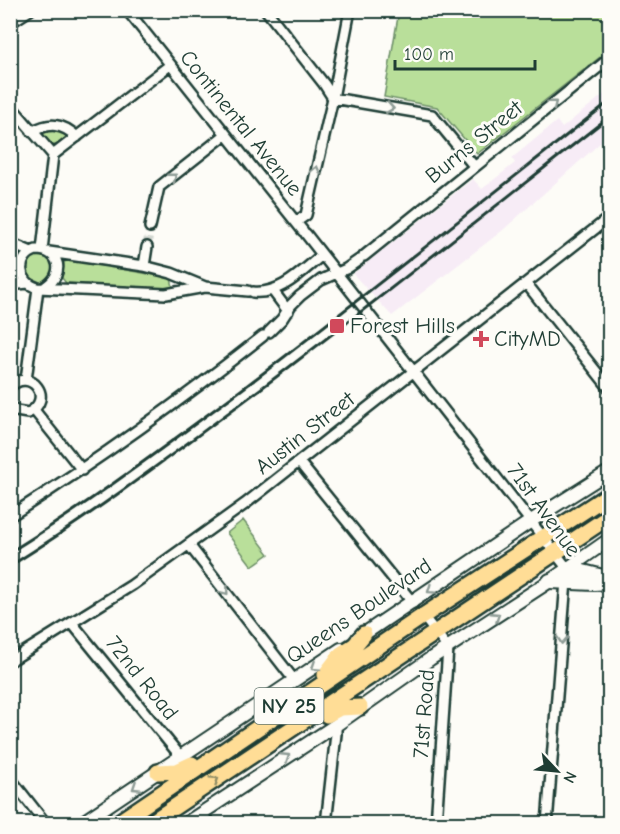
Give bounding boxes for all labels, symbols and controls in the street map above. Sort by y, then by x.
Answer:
scale bar [395,33,534,71]
text: 100 m [404,44,454,65]
street label: Continental Avenue [174,45,308,201]
street label: Burns Street [420,95,528,189]
one-way arrow [546,100,557,111]
one-way arrow [386,102,395,114]
one-way arrow [309,165,322,175]
one-way arrow [166,173,177,184]
place label: Forest Hills [350,313,455,339]
marker: Forest Hills [328,317,346,335]
place label: CityMD [494,326,561,352]
marker: CityMD [472,330,490,348]
street label: Austin Street [250,386,360,480]
street label: 71st Avenue [501,458,587,562]
street label: Queens Boulevard [281,553,437,669]
one-way arrow [427,583,438,594]
one-way arrow [218,584,229,595]
one-way arrow [490,612,501,623]
street label: 72nd Road [100,631,184,725]
one-way arrow [555,635,568,644]
one-way arrow [311,659,322,670]
street label: 71st Road [408,668,440,760]
road number: NY 25 [254,688,324,724]
north arrow [527,741,587,801]
one-way arrow [280,753,291,764]
text: N [559,769,580,786]
one-way arrow [209,776,220,787]
one-way arrow [132,779,142,791]

